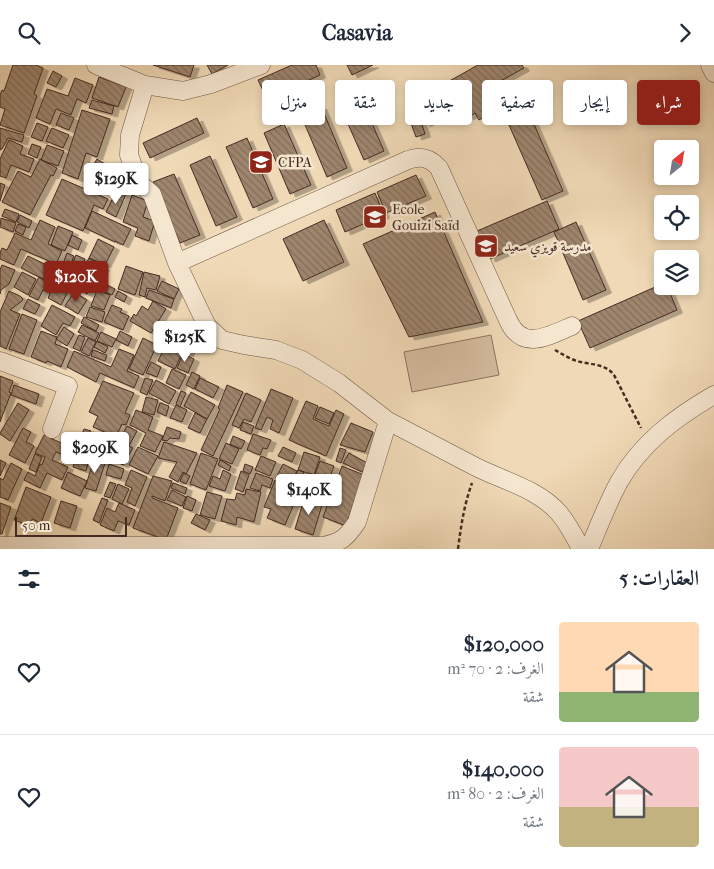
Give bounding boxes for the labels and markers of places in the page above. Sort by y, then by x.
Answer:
school or university icon: CFPA [248,149,274,175]
place label: CFPA [278,154,313,171]
pin: $129K [81,163,151,205]
place label: Ecole Gouizi Saïd [392,201,460,234]
school or university icon: Ecole Gouizi Saïd [362,204,388,230]
school or university icon: مدرسة قويزي سعيد [473,233,499,259]
place label: مدرسة قويزي سعيد [504,238,591,258]
pin: $120K [41,261,111,303]
pin: $125K [150,321,220,363]
pin: $209K [60,431,130,474]
pin: $140K [274,473,344,516]

